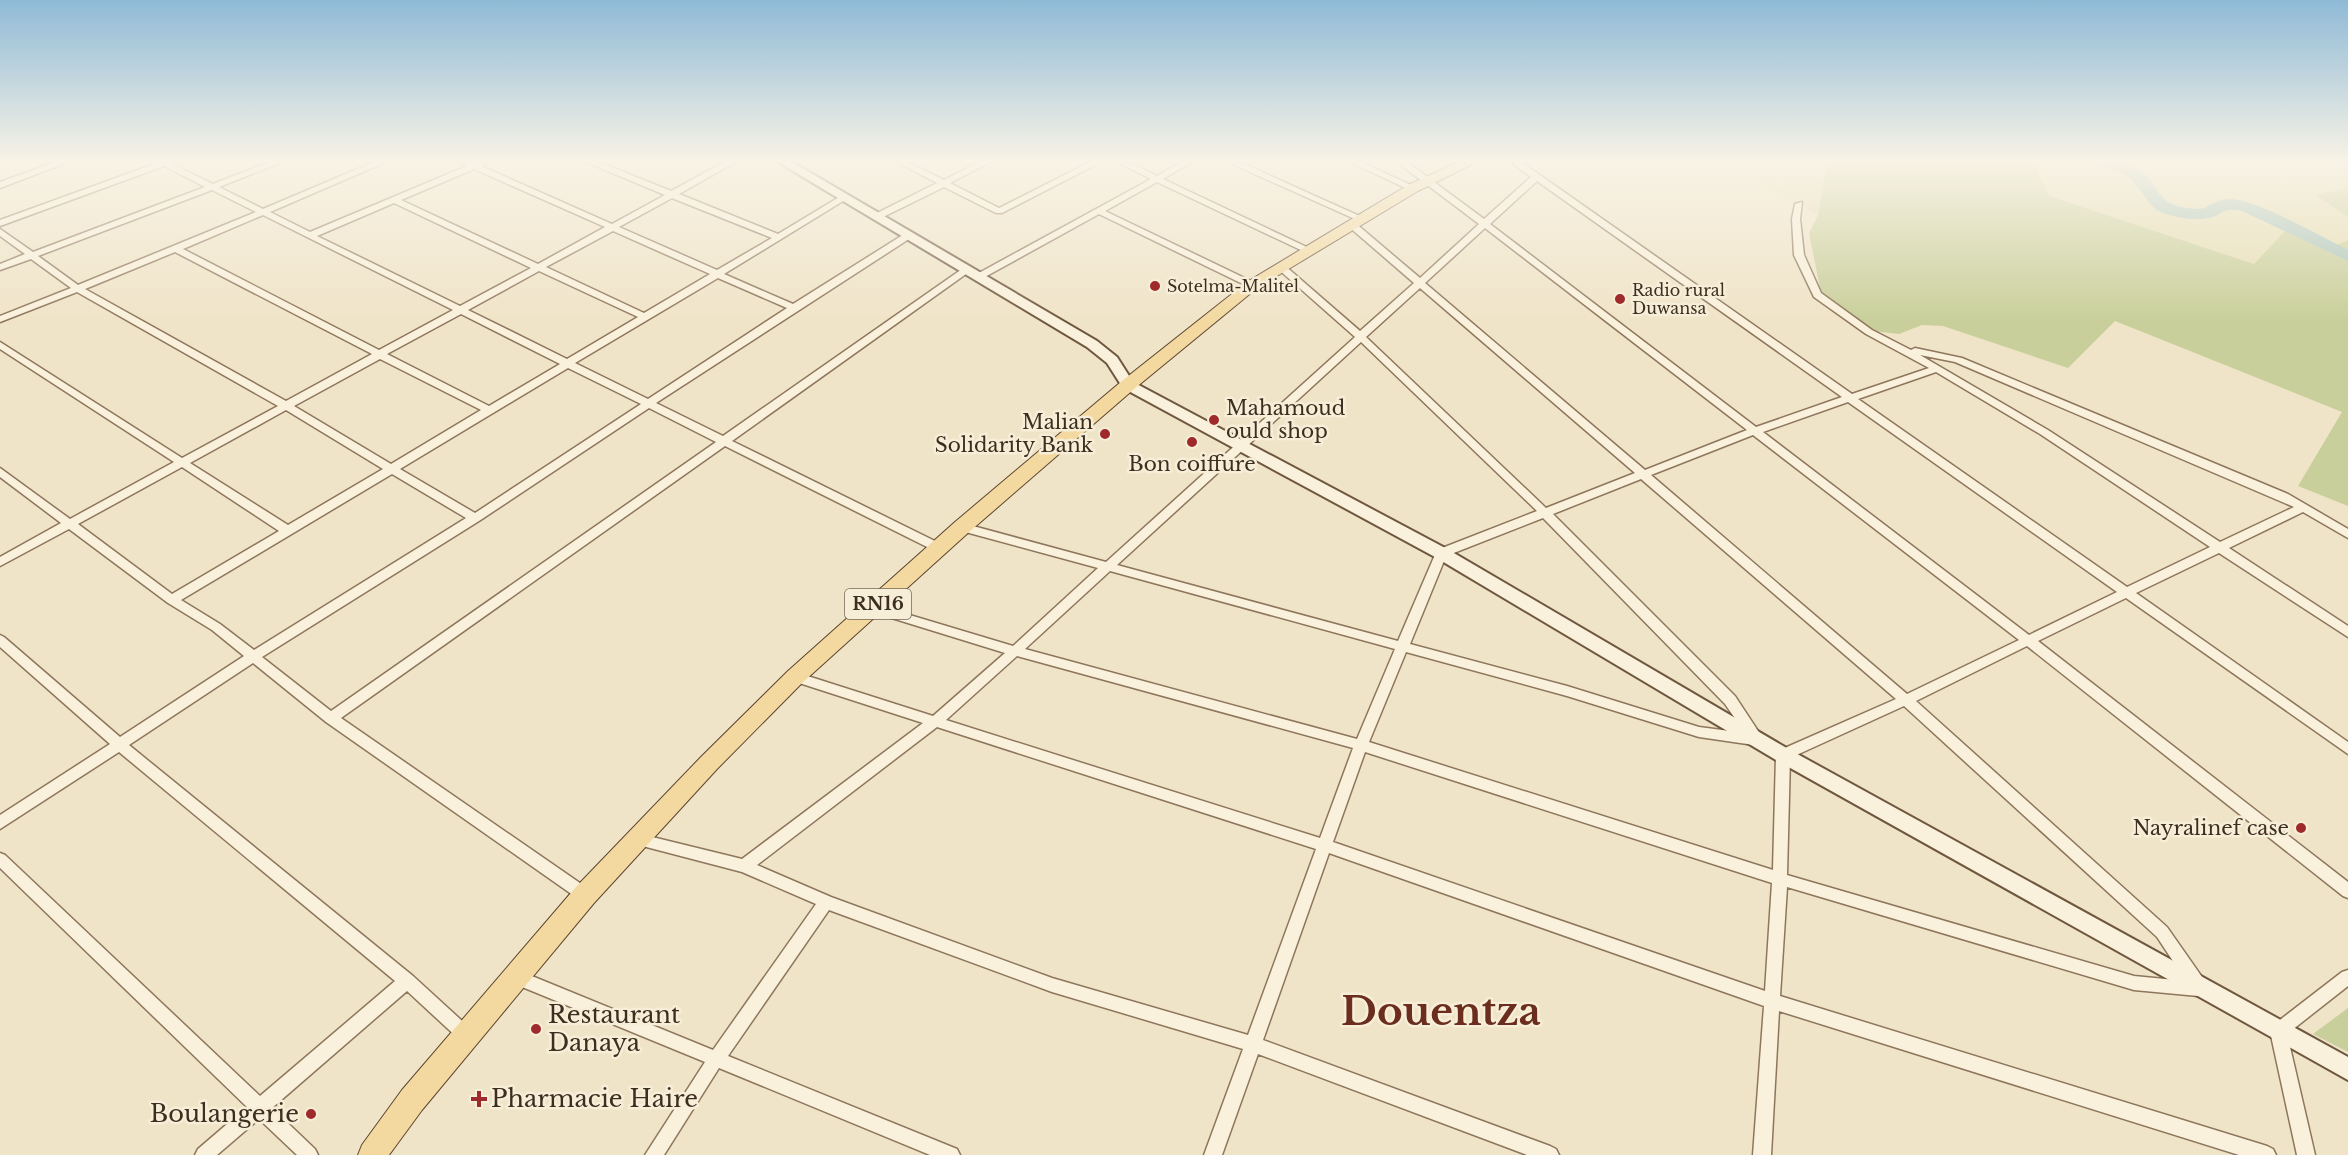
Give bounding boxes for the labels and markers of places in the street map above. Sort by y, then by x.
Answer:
place label: Sotelma-Malitel [1167,276,1299,296]
marker: Sotelma-Malitel [1148,279,1162,293]
place label: Radio rural Duwansa [1632,280,1725,318]
marker: Radio rural Duwansa [1613,292,1627,306]
place label: Mahamoud ould shop [1226,396,1345,443]
place label: Malian Solidarity Bank [935,410,1094,457]
marker: Mahamoud ould shop [1207,413,1221,427]
marker: Malian Solidarity Bank [1098,427,1112,441]
marker: Bon coiffure [1185,435,1199,449]
place label: Bon coiffure [1128,452,1256,476]
place label: Nayralinef case [2133,816,2289,840]
marker: Nayralinef case [2294,821,2308,835]
place label: Restaurant Danaya [548,1000,680,1057]
marker: Restaurant Danaya [529,1022,543,1036]
place label: Pharmacie Haire [491,1084,698,1113]
marker: Pharmacie Haire [472,1092,486,1106]
place label: Boulangerie [150,1099,299,1128]
marker: Boulangerie [304,1107,318,1121]

